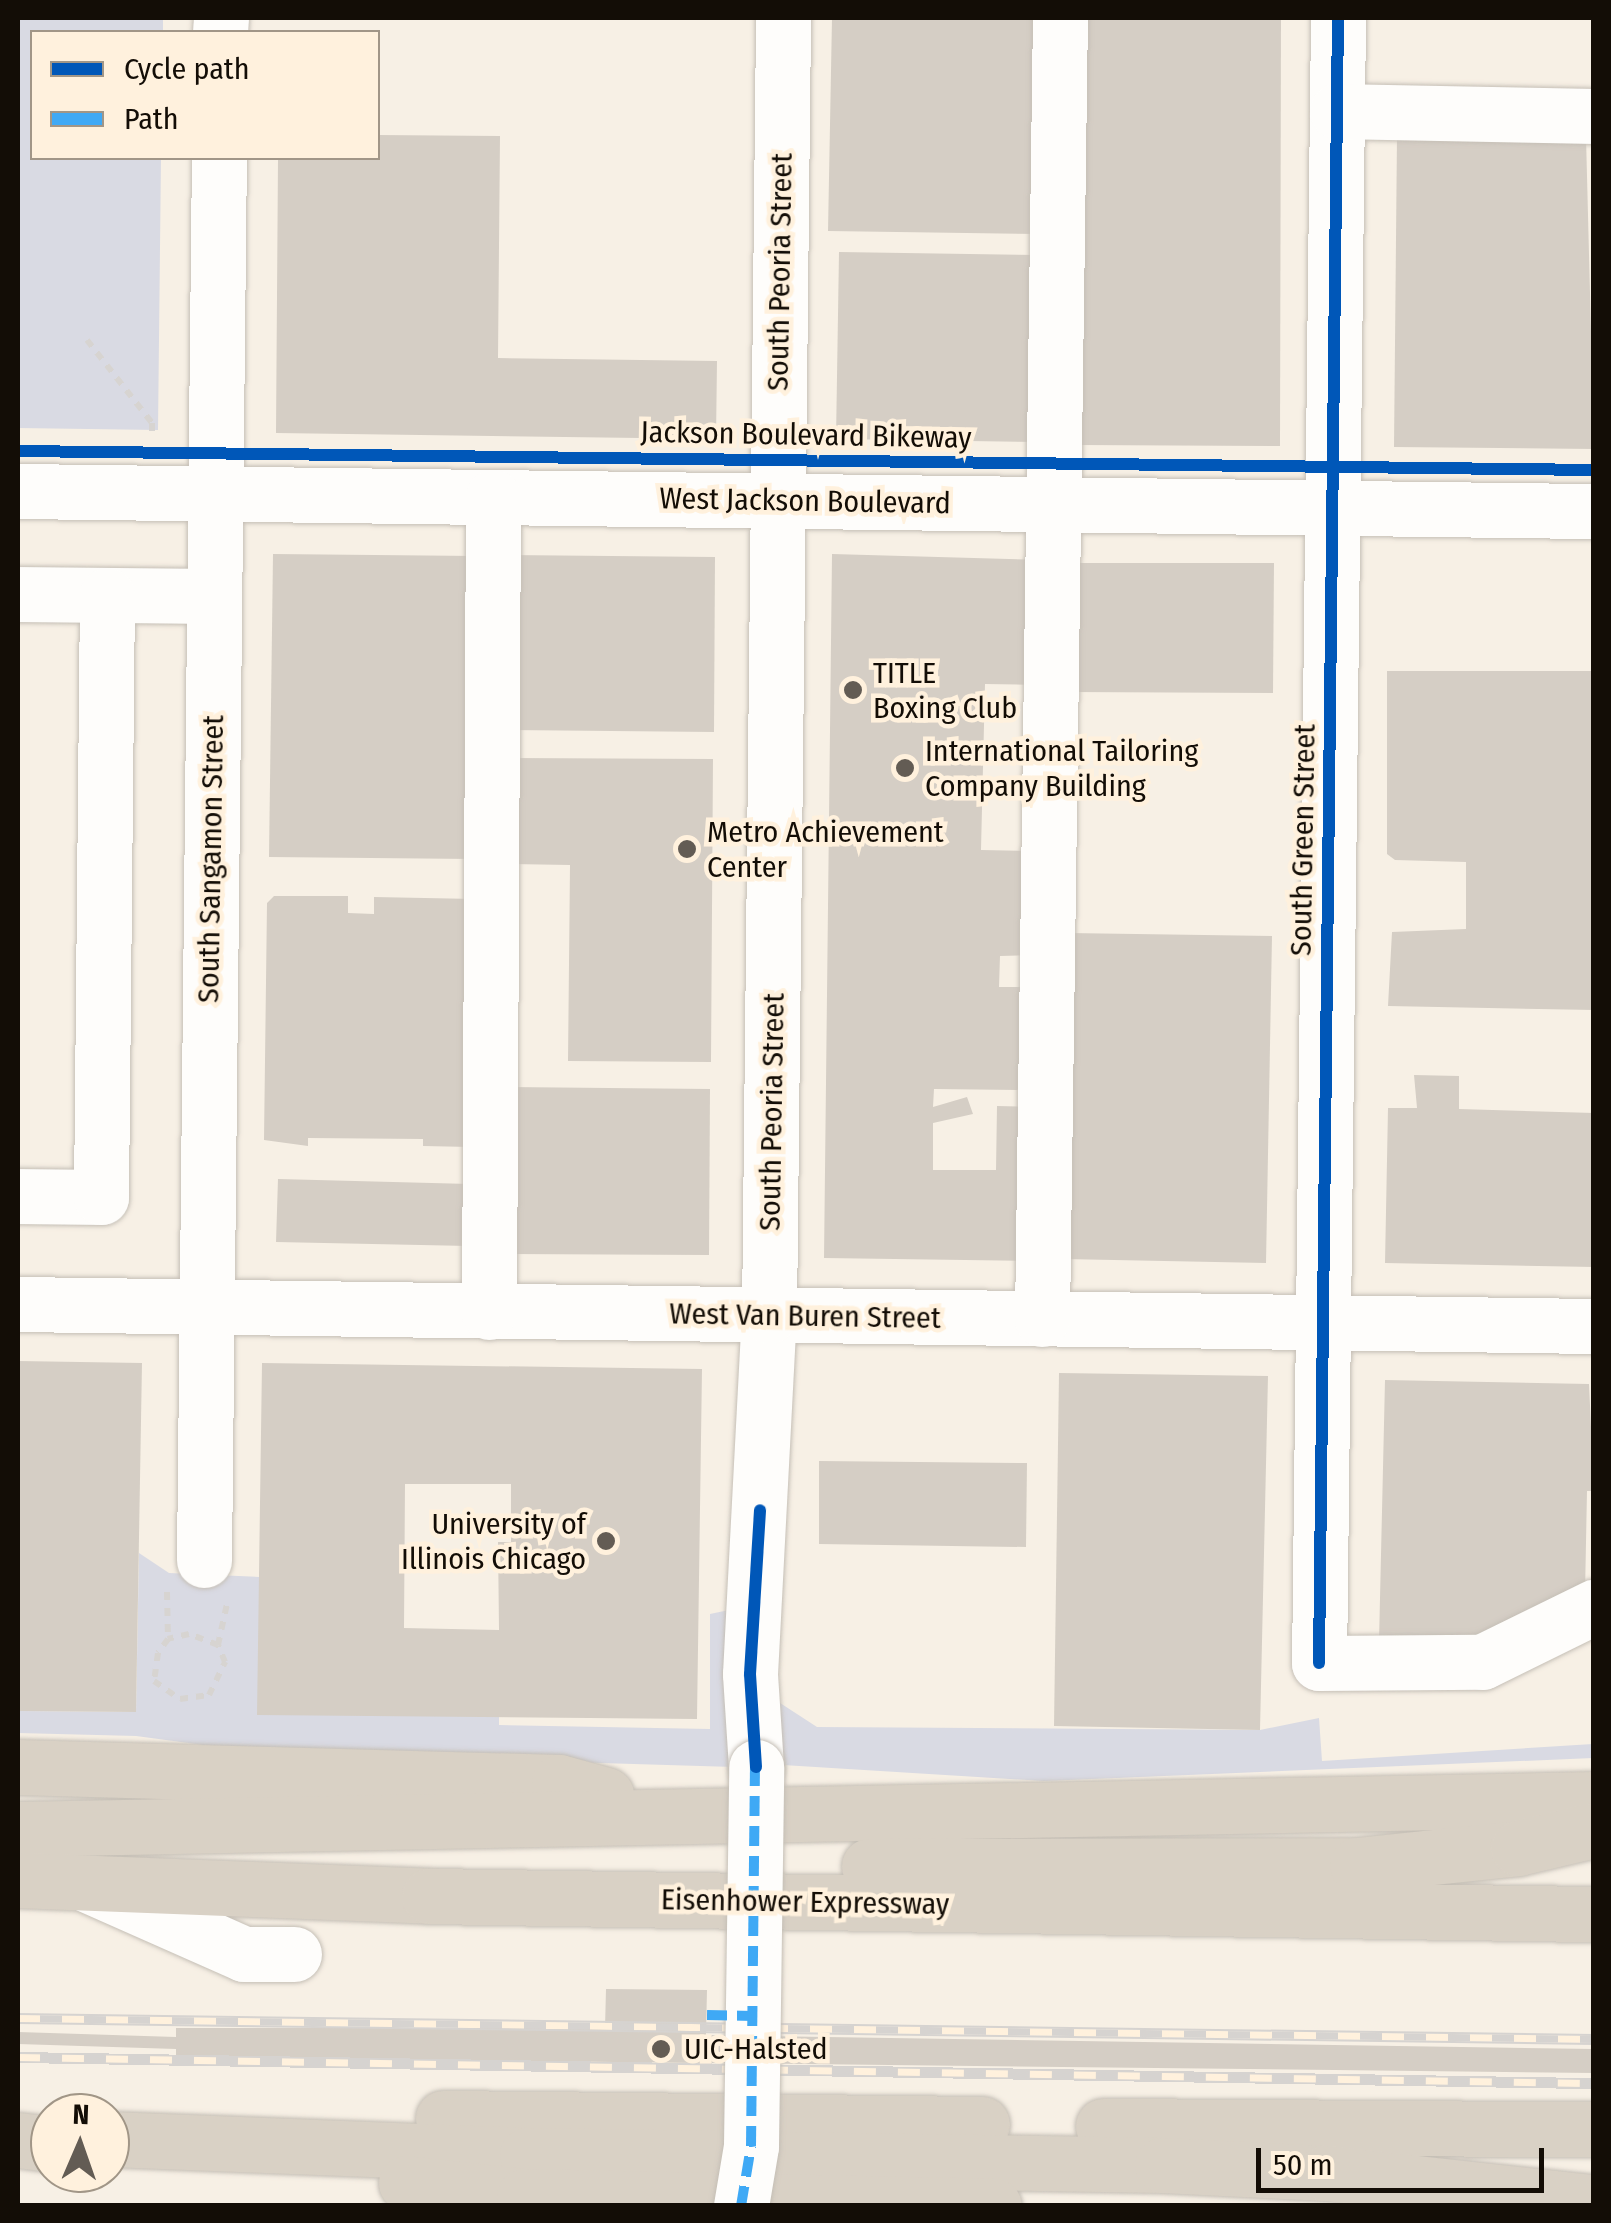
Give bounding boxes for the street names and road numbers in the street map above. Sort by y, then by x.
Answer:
street label: South Peoria Street [760,153,800,391]
street label: Jackson Boulevard Bikeway [640,414,972,456]
street label: West Jackson Boulevard [659,480,951,522]
street label: South Sangamon Street [190,715,232,1003]
street label: South Green Street [1283,724,1323,956]
street label: South Peoria Street [752,993,792,1231]
street label: West Van Buren Street [669,1296,941,1336]
street label: Eisenhower Expressway [661,1881,949,1923]

